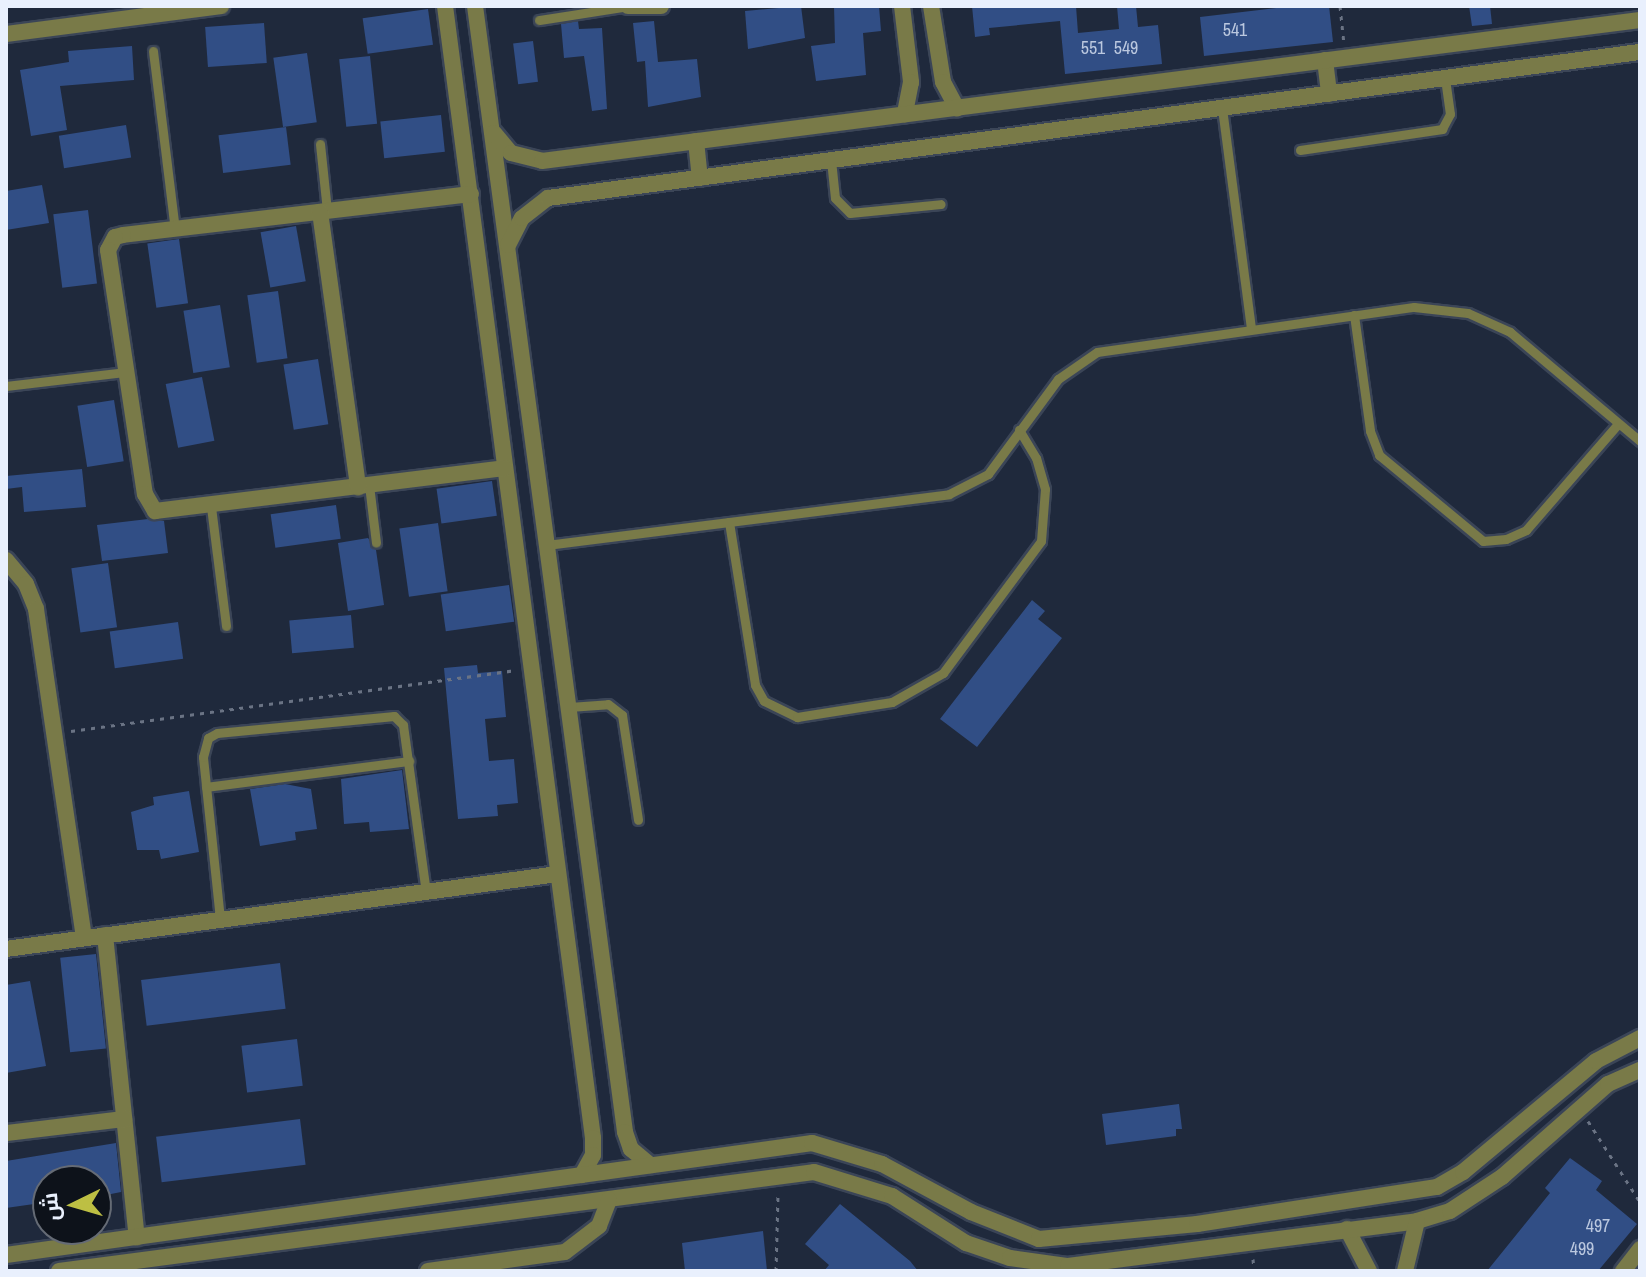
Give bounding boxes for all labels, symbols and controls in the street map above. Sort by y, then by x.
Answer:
house number: 541 [1223,19,1247,41]
house number: 551 [1081,37,1105,59]
house number: 549 [1114,37,1138,59]
north arrow [32,1165,112,1245]
text: ش [34,1192,66,1222]
house number: 497 [1586,1215,1610,1237]
house number: 499 [1570,1238,1594,1260]

